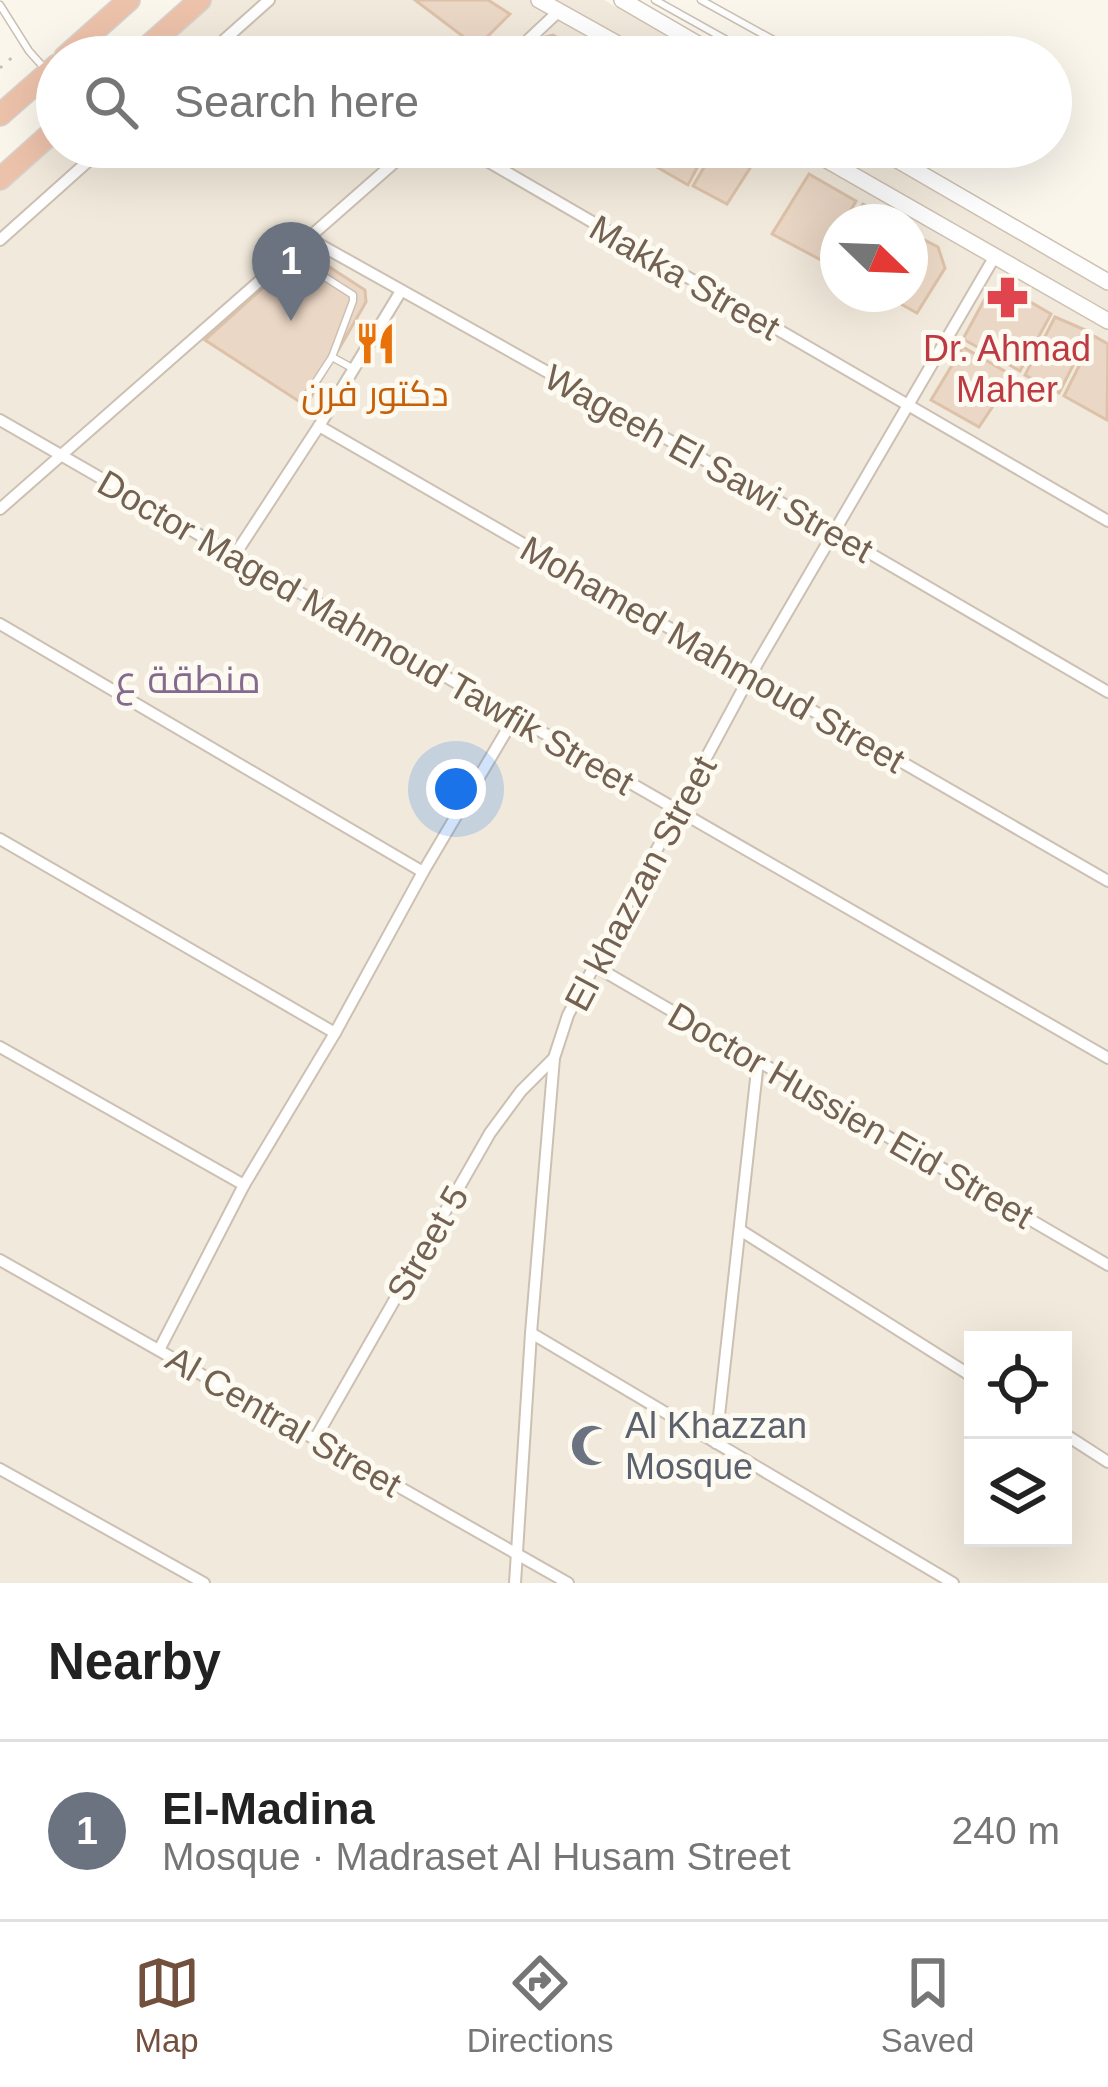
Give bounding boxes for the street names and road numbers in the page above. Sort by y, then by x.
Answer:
street label: Makka Street [583,207,787,348]
street label: Wageeh El Sawi Street [538,356,880,571]
street label: Doctor Maged Mahmoud Tawfik Street [91,462,641,803]
street label: Mohamed Mahmoud Street [514,528,912,781]
street label: El khazzan Street [556,749,725,1017]
street label: Doctor Hussien Eid Street [661,994,1040,1237]
street label: Street 5 [378,1178,477,1308]
street label: Al Central Street [159,1338,408,1505]

